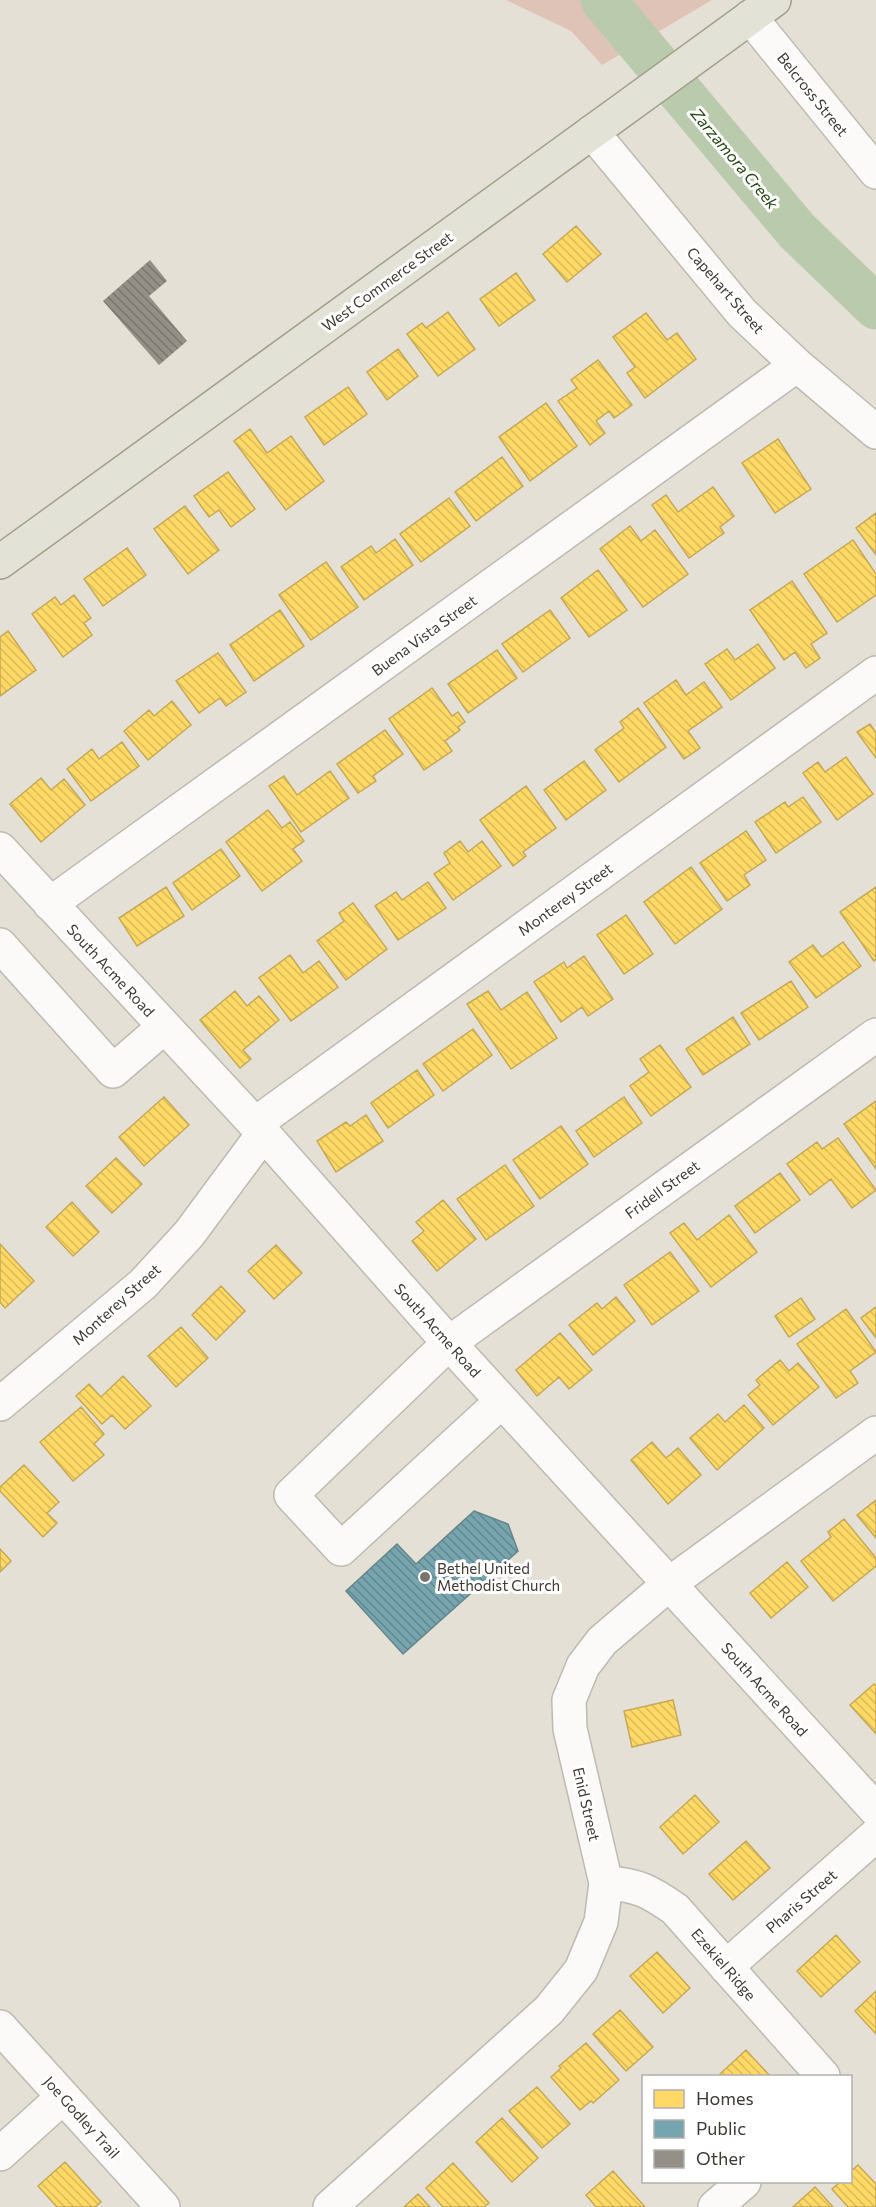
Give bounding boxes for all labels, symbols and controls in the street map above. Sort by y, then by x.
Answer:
street label: Belcross Street [774,49,852,139]
water label: Zarzamora Creek [687,103,783,212]
street label: West Commerce Street [318,227,456,335]
street label: Capehart Street [684,243,768,337]
street label: Buena Vista Street [368,591,480,679]
street label: Monterey Street [514,859,616,939]
street label: South Acme Road [63,920,159,1020]
street label: Fridell Street [621,1156,703,1222]
street label: Monterey Street [68,1260,164,1348]
street label: South Acme Road [391,1279,485,1381]
place label: Bethel United Methodist Church [437,1559,560,1594]
marker: Bethel United Methodist Church [418,1570,432,1584]
street label: South Acme Road [718,1638,812,1740]
street label: Enid Street [570,1765,604,1843]
street label: Pharis Street [762,1865,840,1937]
street label: Ezekiel Ridge [688,1924,760,2004]
street label: Joe Godley Trail [40,2072,124,2162]
legend [642,2075,852,2183]
text: Homes [696,2087,754,2109]
text: Public [696,2117,746,2139]
text: Other [696,2147,745,2169]

